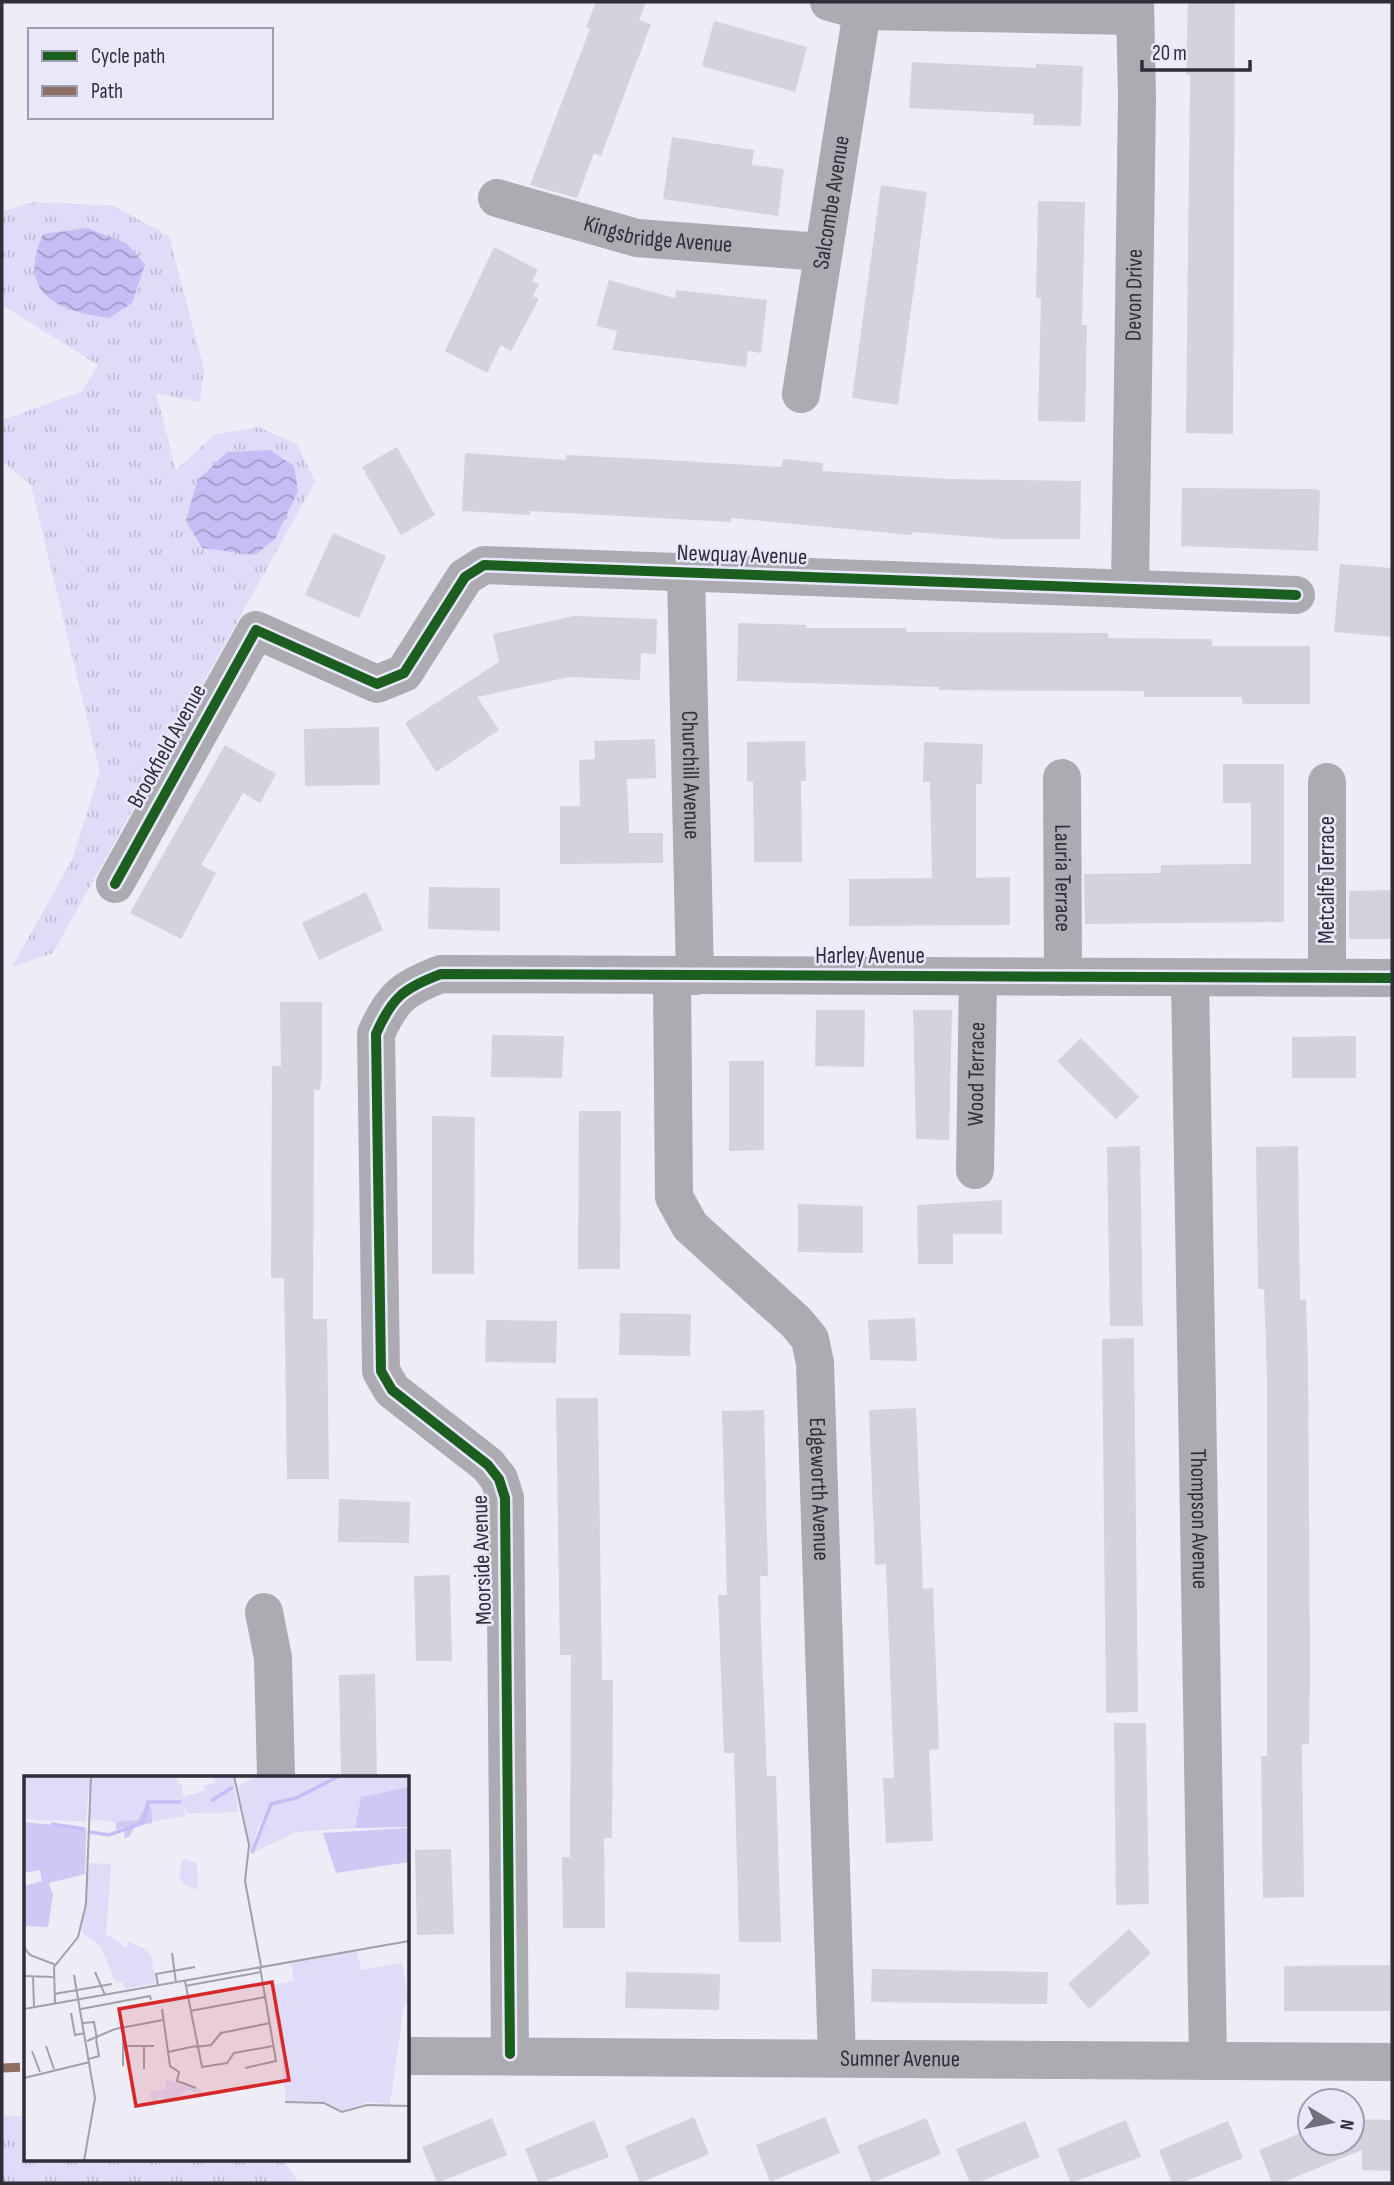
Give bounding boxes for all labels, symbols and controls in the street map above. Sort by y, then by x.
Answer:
legend [28,28,273,119]
scale bar [1142,28,1250,72]
text: 20 m [1152,41,1187,66]
text: Cycle path [91,44,165,69]
text: Path [91,79,123,104]
street label: Salcombe Avenue [807,133,856,271]
street label: Kingsbridge Avenue [580,209,733,259]
street label: Devon Drive [1120,249,1149,341]
street label: Newquay Avenue [676,539,808,571]
street label: Brookfield Avenue [121,679,213,813]
street label: Churchill Avenue [675,710,706,840]
street label: Metcalfe Terrace [1313,816,1341,944]
street label: Lauria Terrace [1048,824,1077,932]
street label: Harley Avenue [815,942,925,970]
street label: Wood Terrace [962,1022,991,1126]
street label: Edgeworth Avenue [803,1417,835,1561]
street label: Thompson Avenue [1184,1448,1214,1589]
street label: Moorside Avenue [466,1494,498,1626]
inset map [24,1776,410,2160]
street label: Sumner Avenue [840,2045,960,2073]
north arrow [1296,2087,1366,2157]
text: N [1334,2118,1358,2132]

